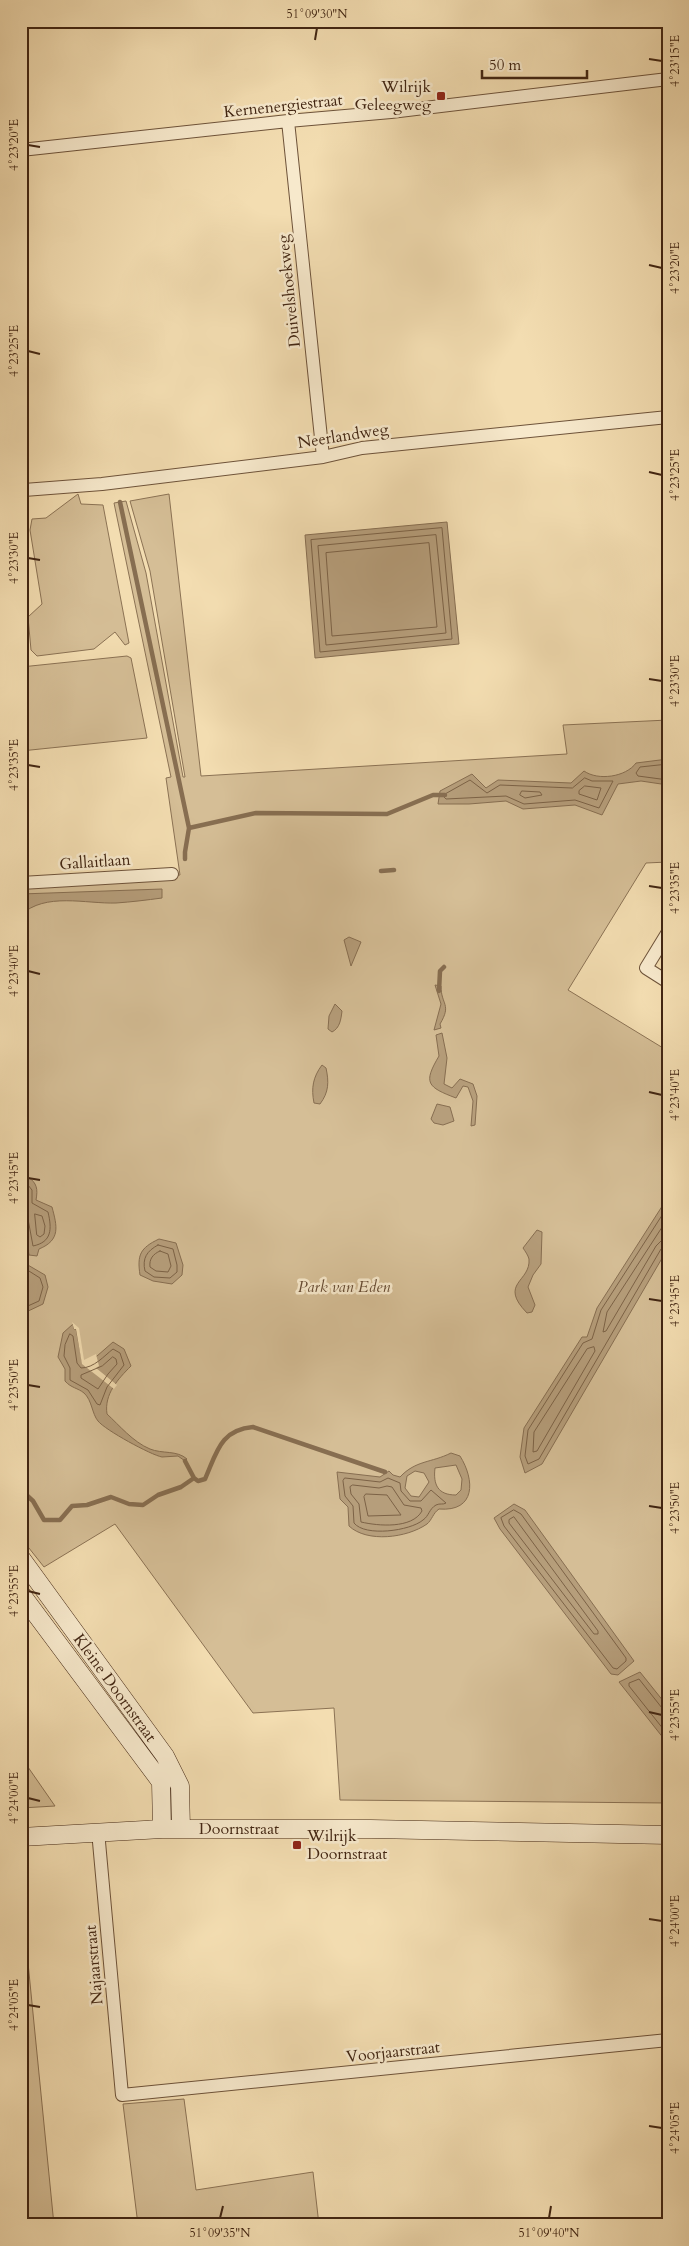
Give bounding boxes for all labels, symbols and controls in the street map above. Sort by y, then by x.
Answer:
text: 51°09'30"N [287,6,348,22]
text: 4°23'15"E [667,35,683,87]
scale bar [482,48,586,80]
text: 50 m [489,55,521,75]
place label: Wilrijk Geleegweg [354,76,431,116]
street label: Kernenergiestraat [222,89,344,123]
marker: Wilrijk Geleegweg [435,90,447,102]
text: 4°23'20"E [6,119,22,171]
street label: Duivelshoekweg [272,233,306,349]
text: 4°23'20"E [667,242,683,294]
text: 4°23'25"E [6,325,22,377]
street label: Neerlandweg [296,418,390,454]
text: 4°23'25"E [667,449,683,501]
text: 4°23'30"E [6,532,22,584]
text: 4°23'30"E [667,655,683,707]
text: 4°23'35"E [6,739,22,791]
street label: Gallaitlaan [59,849,131,875]
text: 4°23'35"E [667,862,683,914]
text: 4°23'40"E [6,945,22,997]
text: 4°23'40"E [667,1069,683,1121]
text: 4°23'45"E [6,1152,22,1204]
text: 4°23'45"E [667,1275,683,1327]
park label: Park van Eden [298,1276,390,1298]
text: 4°23'50"E [6,1359,22,1411]
text: 4°23'50"E [667,1482,683,1534]
text: 4°23'55"E [6,1565,22,1617]
street label: Kleine Doornstraat [68,1629,162,1747]
text: 4°23'55"E [667,1689,683,1741]
text: 4°24'00"E [6,1772,22,1824]
street label: Doornstraat [199,1818,279,1840]
place label: Wilrijk Doornstraat [306,1825,387,1865]
marker: Wilrijk Doornstraat [291,1839,303,1851]
text: 4°24'00"E [667,1895,683,1947]
street label: Najaarstraat [80,1924,108,2006]
text: 4°24'05"E [6,1979,22,2031]
street label: Voorjaarstraat [345,2036,441,2068]
text: 4°24'05"E [667,2102,683,2154]
text: 51°09'35"N [190,2225,251,2241]
text: 51°09'40"N [519,2225,580,2241]

